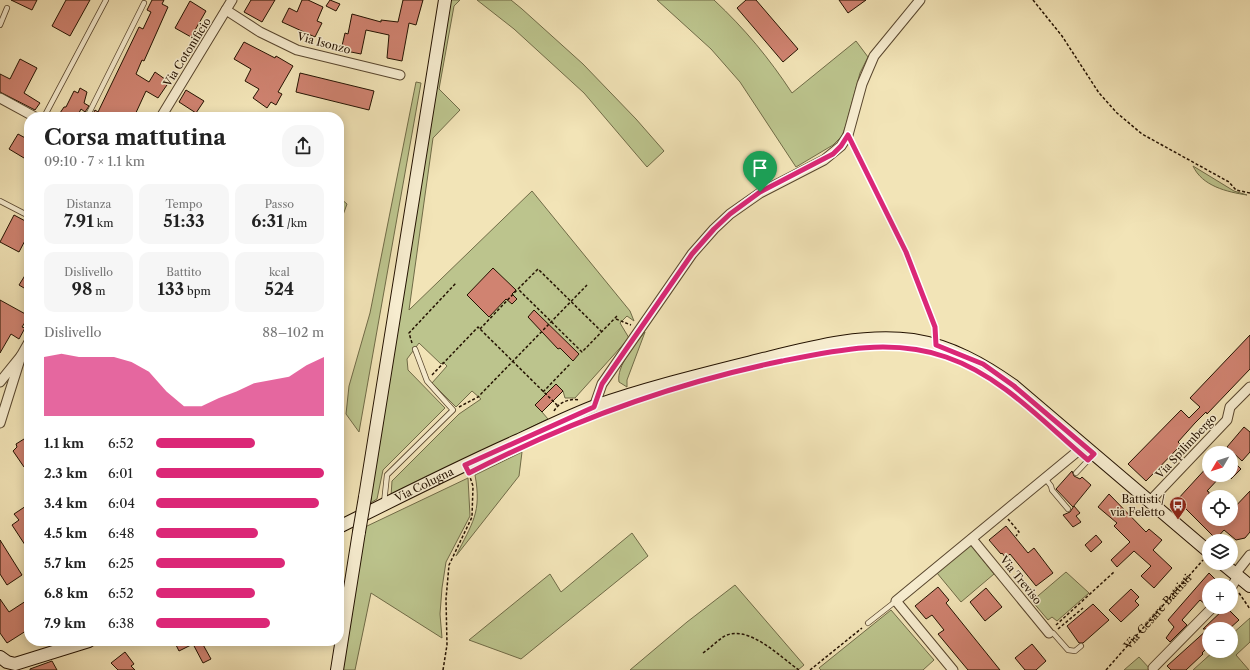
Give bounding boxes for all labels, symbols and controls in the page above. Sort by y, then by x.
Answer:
street label: Via Cotonificio [160,15,214,90]
street label: Via Isonzo [295,29,353,57]
text: Corsa mattutina [44,124,226,151]
button: share [282,125,324,167]
pin [743,151,777,192]
text: 09:10 · 7 × 1.1 km [44,153,145,169]
icon: arrive [749,157,771,179]
text: Distanza [66,197,111,211]
text: Tempo [165,197,203,211]
text: Passo [265,197,294,211]
text: 7.91 [64,211,94,231]
text: 51:33 [163,211,205,231]
text: 6:31 [251,211,284,231]
text: km [94,216,113,230]
text: /km [284,216,307,230]
text: Dislivello [64,265,113,279]
text: Battito [166,265,202,279]
text: kcal [269,265,290,279]
text: 98 [72,279,92,299]
text: 133 [157,279,184,299]
text: 524 [265,279,294,299]
text: m [92,284,106,298]
text: bpm [184,284,211,298]
text: Dislivello [44,324,101,340]
text: 88–102 m [262,324,324,340]
street label: Via Spilimbergo [1152,411,1220,482]
text: 1.1 km [44,435,84,451]
text: 6:52 [108,435,134,451]
north arrow [1202,446,1238,482]
map controls [1202,446,1238,658]
street label: Via Colugna [392,464,456,505]
text: 2.3 km [44,465,87,481]
text: 6:01 [108,465,133,481]
button: locate [1202,490,1238,526]
place label: Battisti / via Feletto [1109,492,1165,519]
text: 3.4 km [44,495,87,511]
text: 6:04 [108,495,135,511]
bus stop icon: Battisti / via Feletto [1168,495,1188,520]
text: 4.5 km [44,525,87,541]
text: 6:48 [108,525,134,541]
button: layers [1202,534,1238,570]
street label: Via Treviso [997,552,1045,607]
text: 5.7 km [44,555,86,571]
text: 6:25 [108,555,134,571]
street label: Via Cesare Battisti [1120,571,1195,653]
button: + [1202,578,1238,614]
text: 6.8 km [44,585,88,601]
text: 6:52 [108,585,134,601]
text: 7.9 km [44,615,86,631]
text: 6:38 [108,615,134,631]
button: − [1202,622,1238,658]

